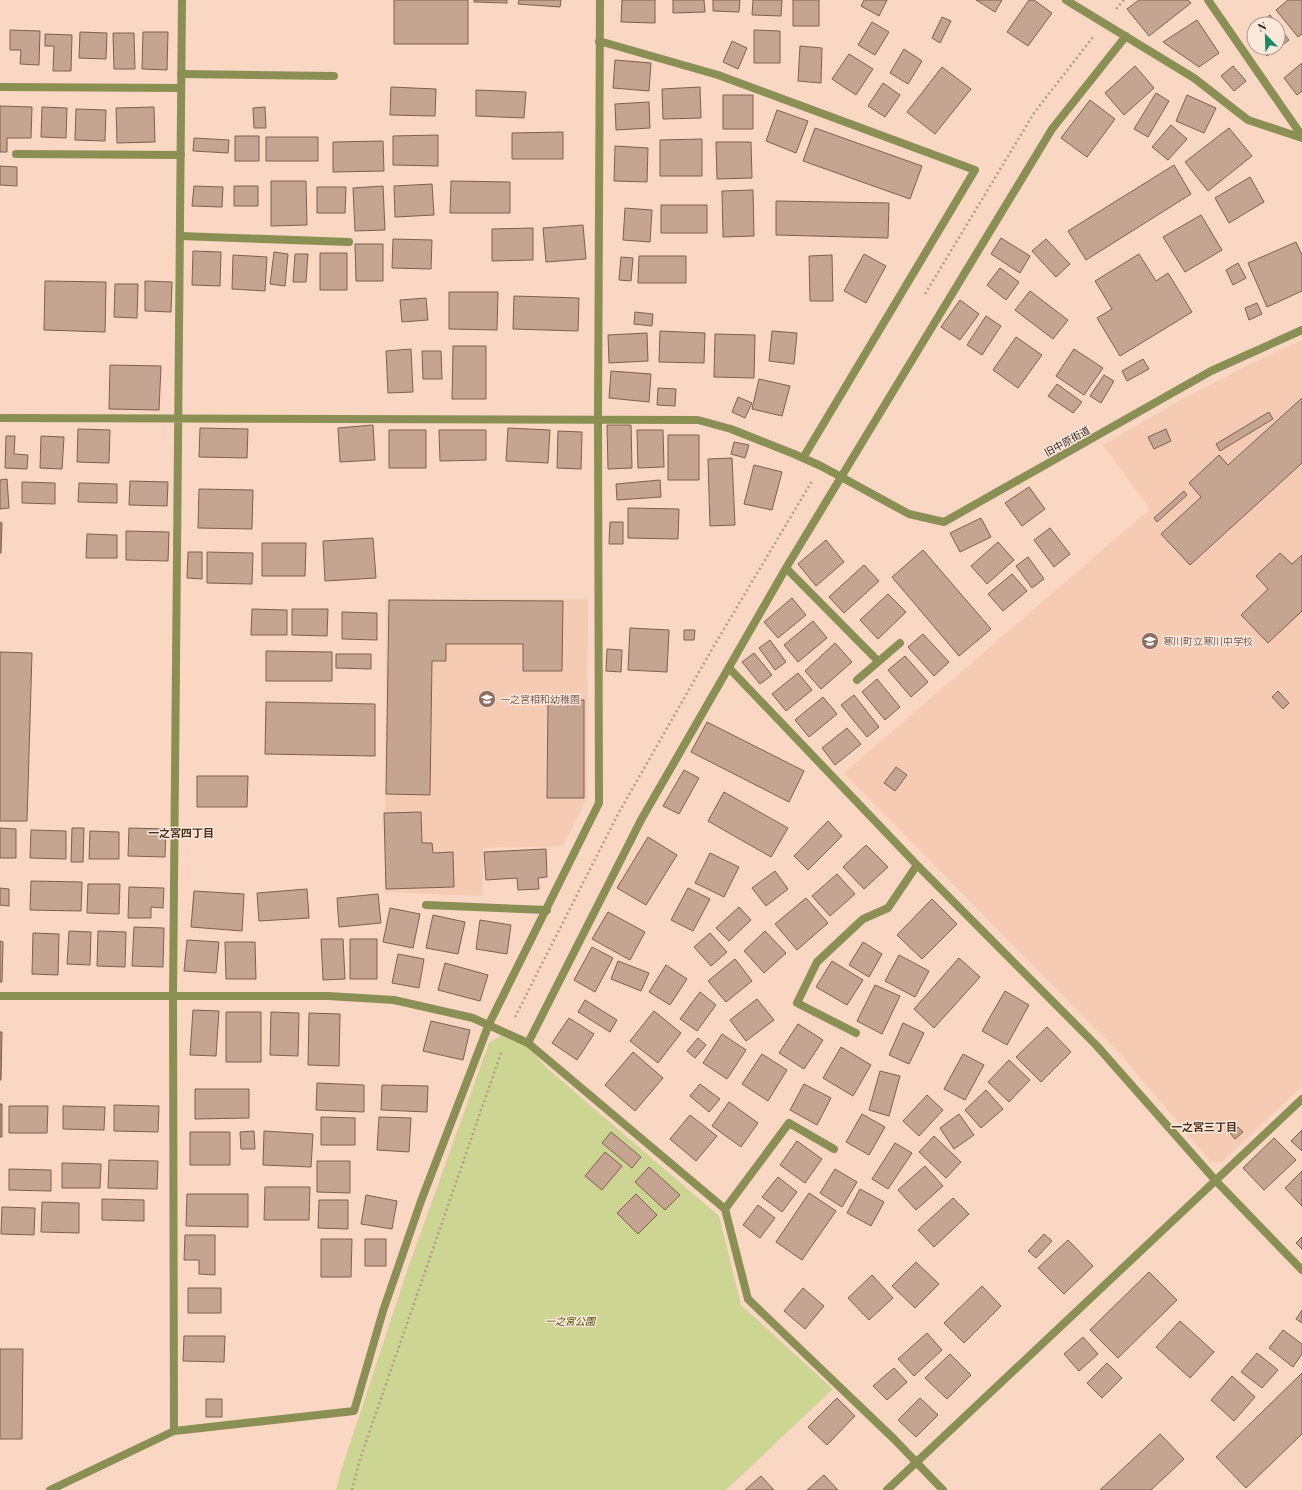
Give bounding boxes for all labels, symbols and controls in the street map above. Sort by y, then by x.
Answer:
north arrow [1246,16,1286,56]
text: N [1255,18,1269,35]
street label: 旧中原街道 [1042,423,1092,459]
school or university icon: 寒川町立寒川中学校 [1140,631,1160,651]
place label: 寒川町立寒川中学校 [1163,634,1253,648]
school or university icon: 一之宮相和幼稚園 [477,689,497,709]
place label: 一之宮相和幼稚園 [500,692,580,706]
district label: 一之宮四丁目 [148,825,214,840]
district label: 一之宮三丁目 [1171,1119,1237,1134]
park label: 一之宮公園 [545,1314,597,1328]

